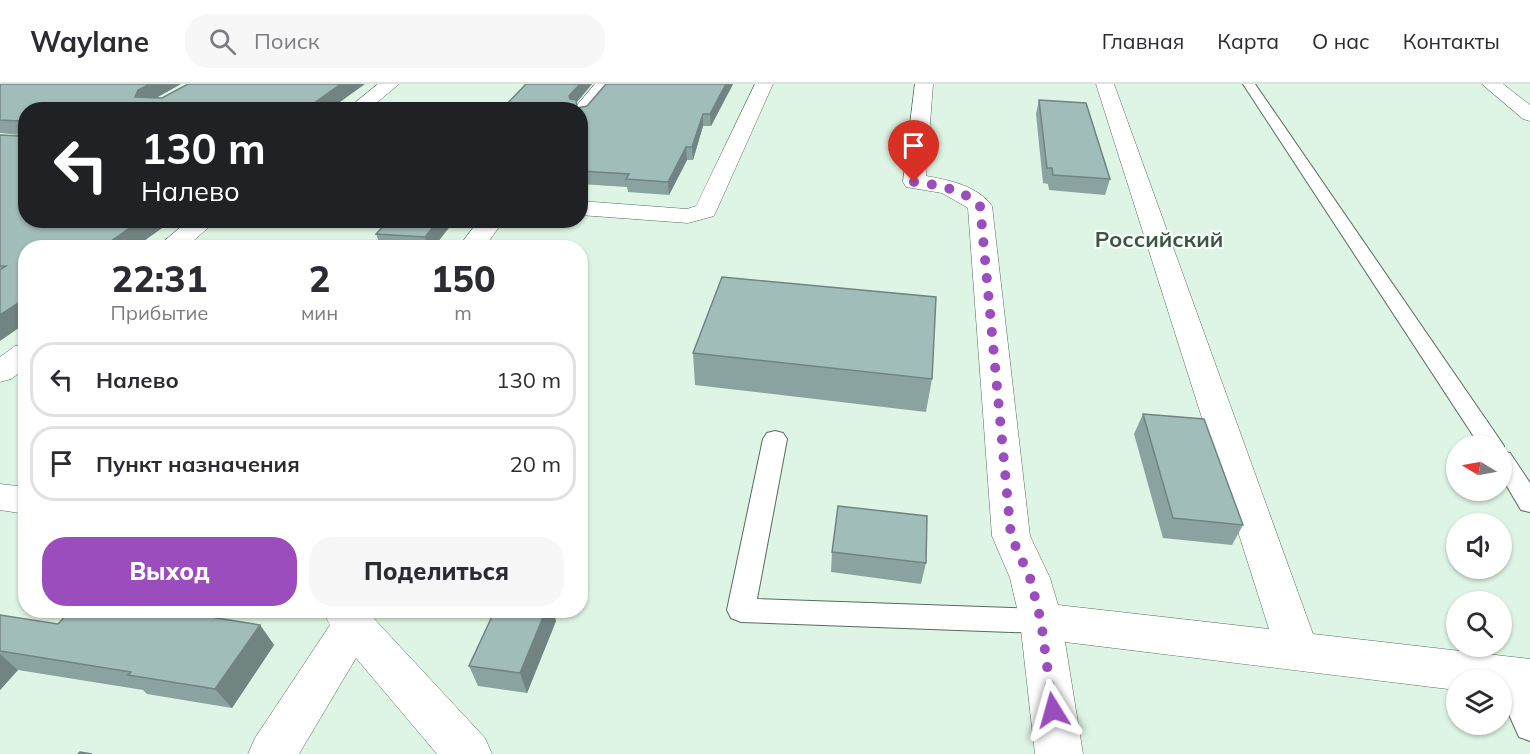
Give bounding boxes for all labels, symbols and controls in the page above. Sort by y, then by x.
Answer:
search box [185,14,605,68]
text: Waylane [30,24,149,59]
icon: search [206,25,239,58]
text: Поиск [254,27,320,55]
text: Главная [1102,28,1184,54]
text: Карта [1217,28,1279,54]
text: О нас [1312,28,1370,54]
text: Контакты [1403,28,1500,54]
pin [888,120,939,182]
text: 130 m [141,122,266,175]
icon: left [42,126,120,204]
icon: arrive [897,129,930,162]
text: Налево [141,174,240,208]
district label: Российский [1095,225,1223,253]
text: 22:31 [112,256,207,301]
text: 2 [309,256,330,301]
text: 150 [431,256,496,301]
text: Прибытие [110,300,208,325]
text: мин [301,300,338,325]
text: m [454,300,472,325]
icon: left [45,363,78,396]
text: Налево [96,366,179,394]
text: 130 m [496,366,561,394]
north arrow [1446,435,1512,501]
map controls [1446,435,1512,735]
icon: arrive [45,447,78,480]
text: Пункт назначения [96,450,300,478]
text: 20 m [510,450,561,478]
button: sound [1446,513,1512,579]
button: Выход [42,537,297,606]
button: Поделиться [309,537,564,606]
button: search [1446,591,1512,657]
button: layers [1446,669,1512,735]
position arrow [1021,678,1085,742]

